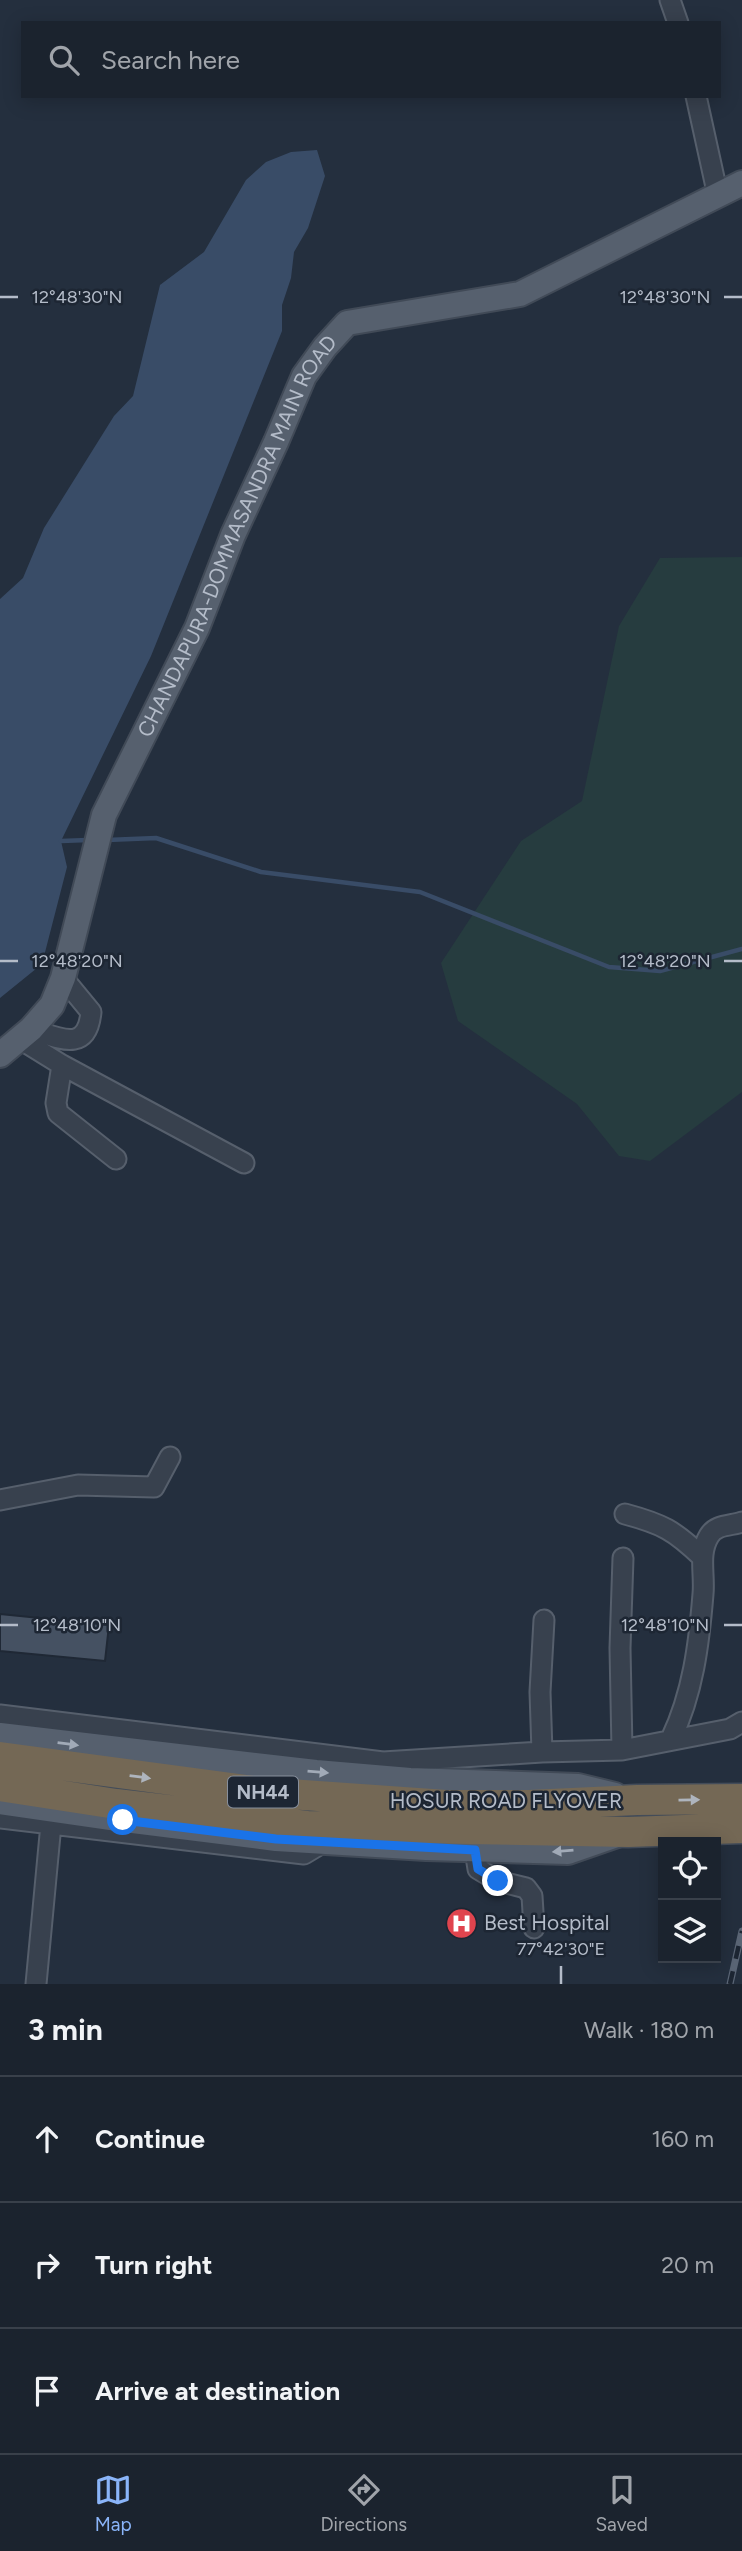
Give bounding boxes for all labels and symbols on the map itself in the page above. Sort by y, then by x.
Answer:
text: 12°48'30"N [32,286,123,308]
text: 12°48'30"N [620,286,711,308]
street label: CHANDAPURA-DOMMASANDRA MAIN ROAD [132,330,342,741]
text: 12°48'20"N [31,950,123,972]
text: 12°48'20"N [619,950,711,972]
text: 12°48'10"N [33,1614,121,1636]
text: 12°48'10"N [621,1614,709,1636]
one-way arrow [57,1738,79,1749]
one-way arrow [307,1767,329,1778]
one-way arrow [129,1771,151,1782]
road number: NH44 [228,1776,298,1808]
street label: HOSUR ROAD FLYOVER [390,1788,622,1813]
one-way arrow [679,1794,701,1805]
route start [107,1804,138,1835]
one-way arrow [552,1846,574,1857]
route end [482,1865,513,1896]
hospital icon: Best Hospital [444,1906,478,1940]
place label: Best Hospital [484,1910,609,1935]
text: 77°42'30"E [517,1938,605,1960]

